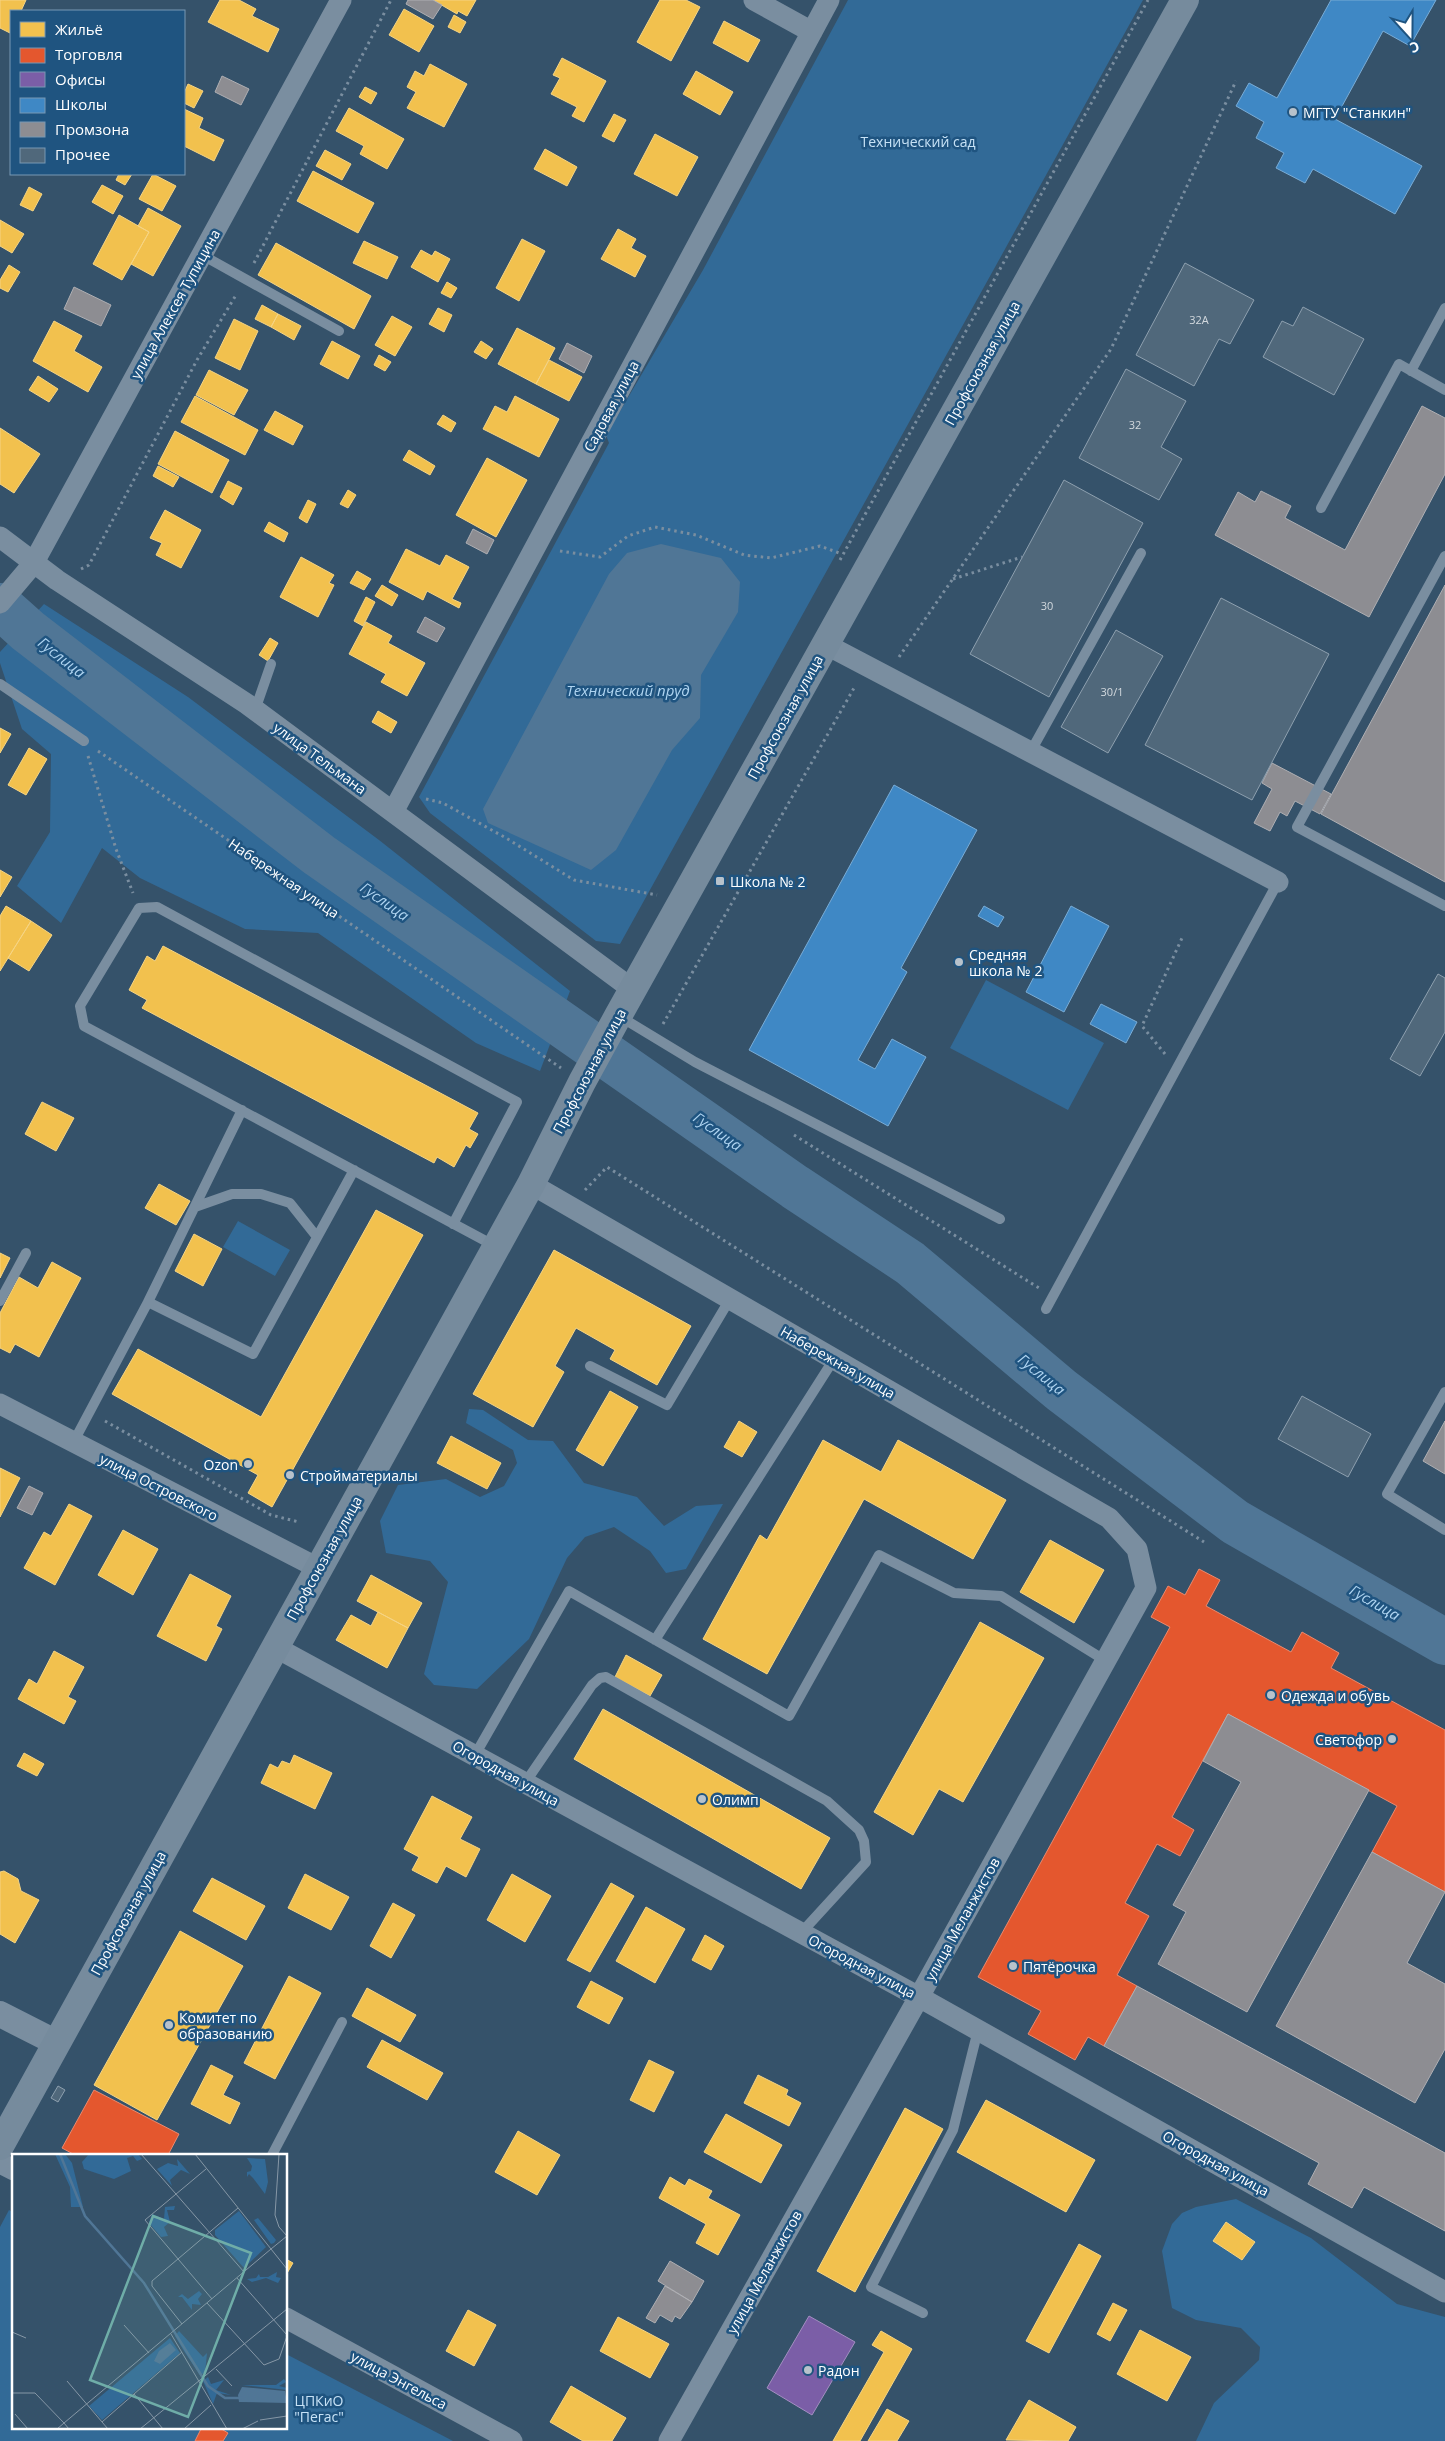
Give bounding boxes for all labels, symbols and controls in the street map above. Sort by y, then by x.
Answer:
legend [10,10,185,175]
north arrow [1385,10,1435,60]
text: Жильё [55,19,103,39]
text: С [1407,37,1422,58]
text: Торговля [55,44,122,64]
text: Офисы [55,69,106,89]
text: Школы [55,94,107,114]
place label: МГТУ "Станкин" [1303,103,1411,122]
marker: МГТУ "Станкин" [1287,106,1299,118]
text: Промзона [55,119,129,139]
park label: Технический сад [861,132,975,151]
text: Прочее [55,144,110,164]
street label: улица Алексея Тупицина [126,226,224,382]
street label: Профсоюзная улица [940,298,1024,428]
house number: 32А [1189,312,1209,327]
street label: Садовая улица [579,357,643,455]
house number: 32 [1129,417,1141,432]
house number: 30 [1041,598,1053,613]
water label: Гуслица [34,632,90,682]
street label: Профсоюзная улица [743,652,827,782]
water label: Технический пруд [566,680,690,700]
house number: 30/1 [1101,684,1123,699]
street label: улица Тельмана [270,718,370,798]
street label: Набережная улица [225,834,343,922]
place label: Школа № 2 [730,872,805,891]
marker: Школа № 2 [714,875,726,887]
water label: Гуслица [357,877,414,925]
place label: Средняя школа № 2 [969,945,1042,980]
marker: Средняя школа № 2 [953,956,965,968]
street label: Профсоюзная улица [548,1005,630,1137]
water label: Гуслица [690,1107,747,1155]
street label: Набережная улица [777,1321,899,1403]
water label: Гуслица [1014,1349,1070,1399]
street label: улица Островского [97,1449,221,1525]
place label: Ozon [204,1455,238,1474]
marker: Ozon [242,1458,254,1470]
place label: Стройматериалы [300,1466,418,1485]
marker: Стройматериалы [284,1469,296,1481]
street label: Профсоюзная улица [282,1493,366,1623]
water label: Гуслица [1346,1580,1404,1625]
place label: Одежда и обувь [1281,1686,1390,1705]
marker: Одежда и обувь [1265,1689,1277,1701]
place label: Светофор [1315,1730,1382,1749]
marker: Светофор [1386,1733,1398,1745]
street label: Огородная улица [449,1736,563,1810]
place label: Олимп [712,1790,759,1809]
marker: Олимп [696,1793,708,1805]
street label: Профсоюзная улица [86,1848,170,1978]
street label: улица Меланжистов [920,1854,1004,1984]
street label: Огородная улица [805,1930,919,2002]
place label: Пятёрочка [1023,1957,1096,1976]
marker: Пятёрочка [1007,1960,1019,1972]
place label: Комитет по образованию [179,2008,272,2043]
marker: Комитет по образованию [163,2019,175,2031]
street label: Огородная улица [1159,2126,1273,2200]
inset map [12,2154,288,2428]
street label: улица Меланжистов [722,2207,806,2337]
street label: улица Энгельса [348,2347,450,2413]
place label: Радон [818,2361,860,2380]
marker: Радон [802,2364,814,2376]
park label: ЦПКиО "Пегас" [294,2391,344,2426]

